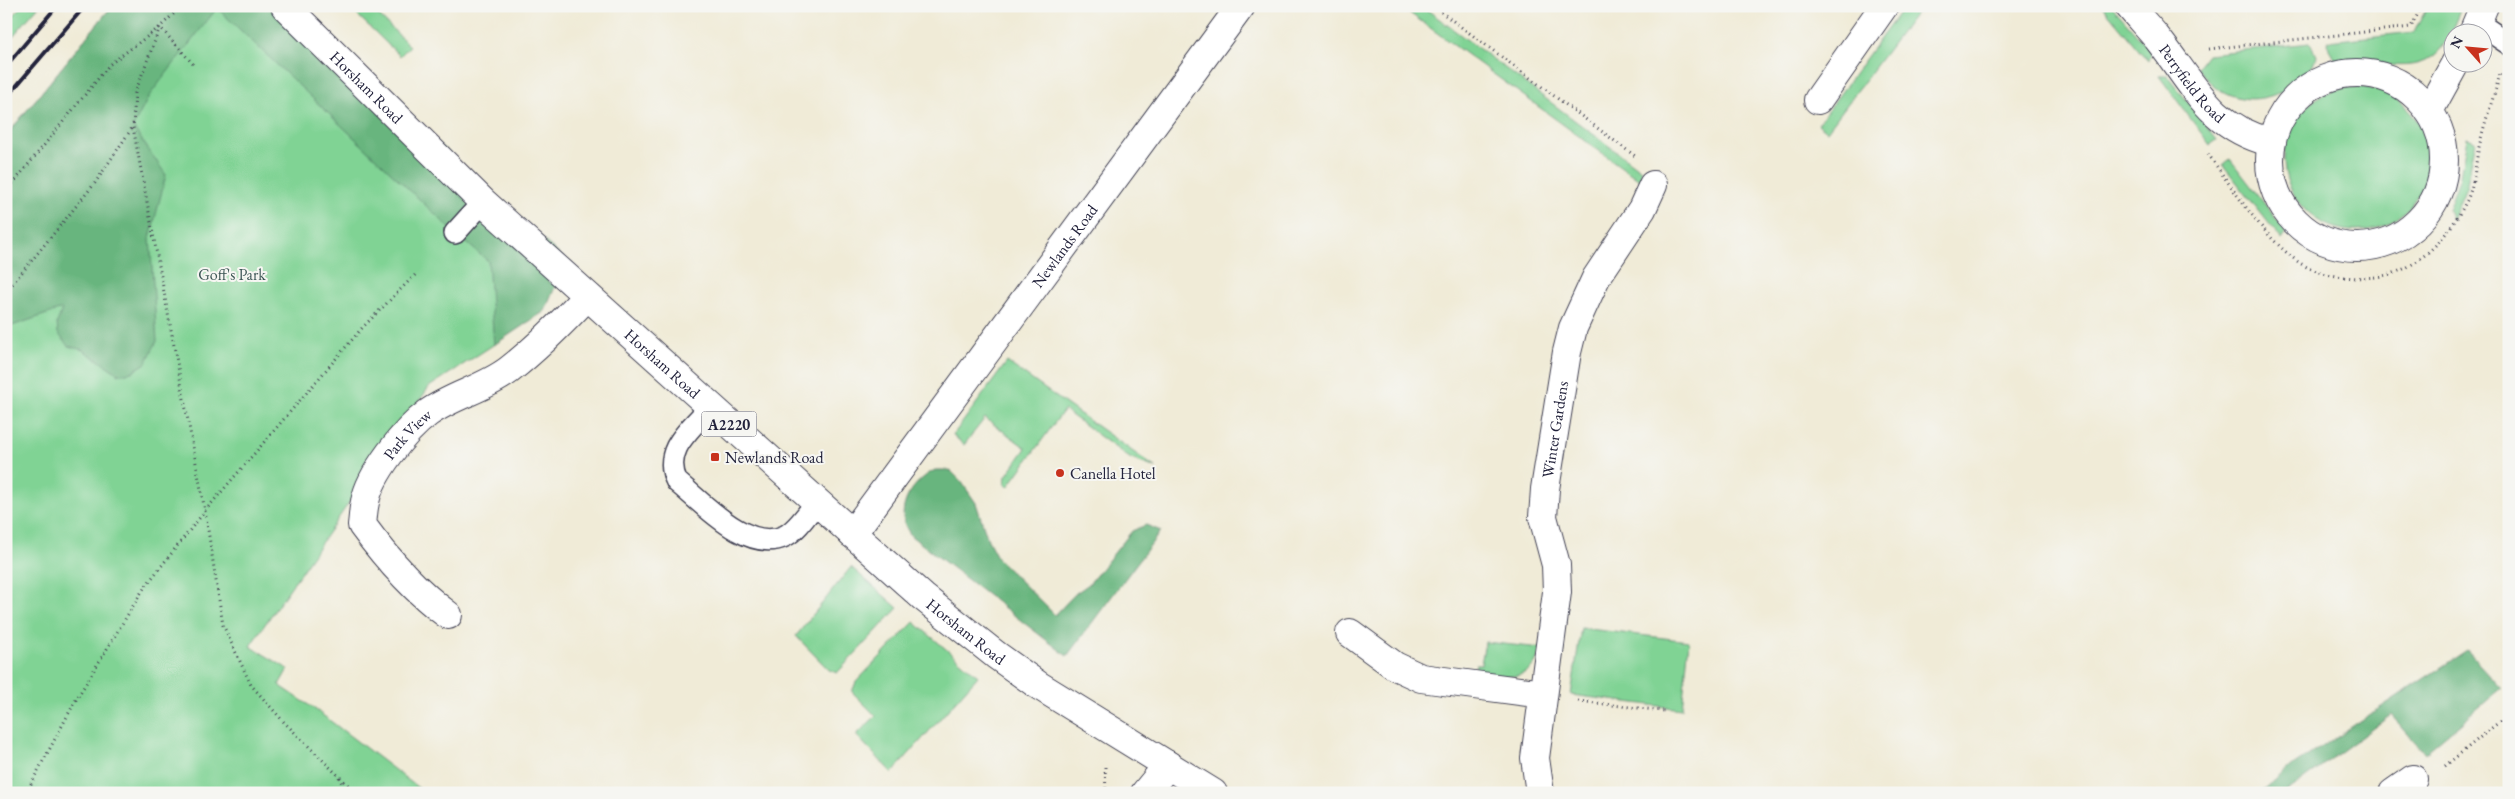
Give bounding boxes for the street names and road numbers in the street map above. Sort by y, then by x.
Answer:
street label: Perryfield Road [2155,40,2231,128]
street label: Horsham Road [325,46,409,128]
street label: Newlands Road [1027,199,1103,292]
street label: Horsham Road [620,324,706,403]
street label: Winter Gardens [1536,379,1573,479]
street label: Park View [378,403,436,464]
road number: A2220 [702,412,756,436]
street label: Horsham Road [922,593,1011,670]

